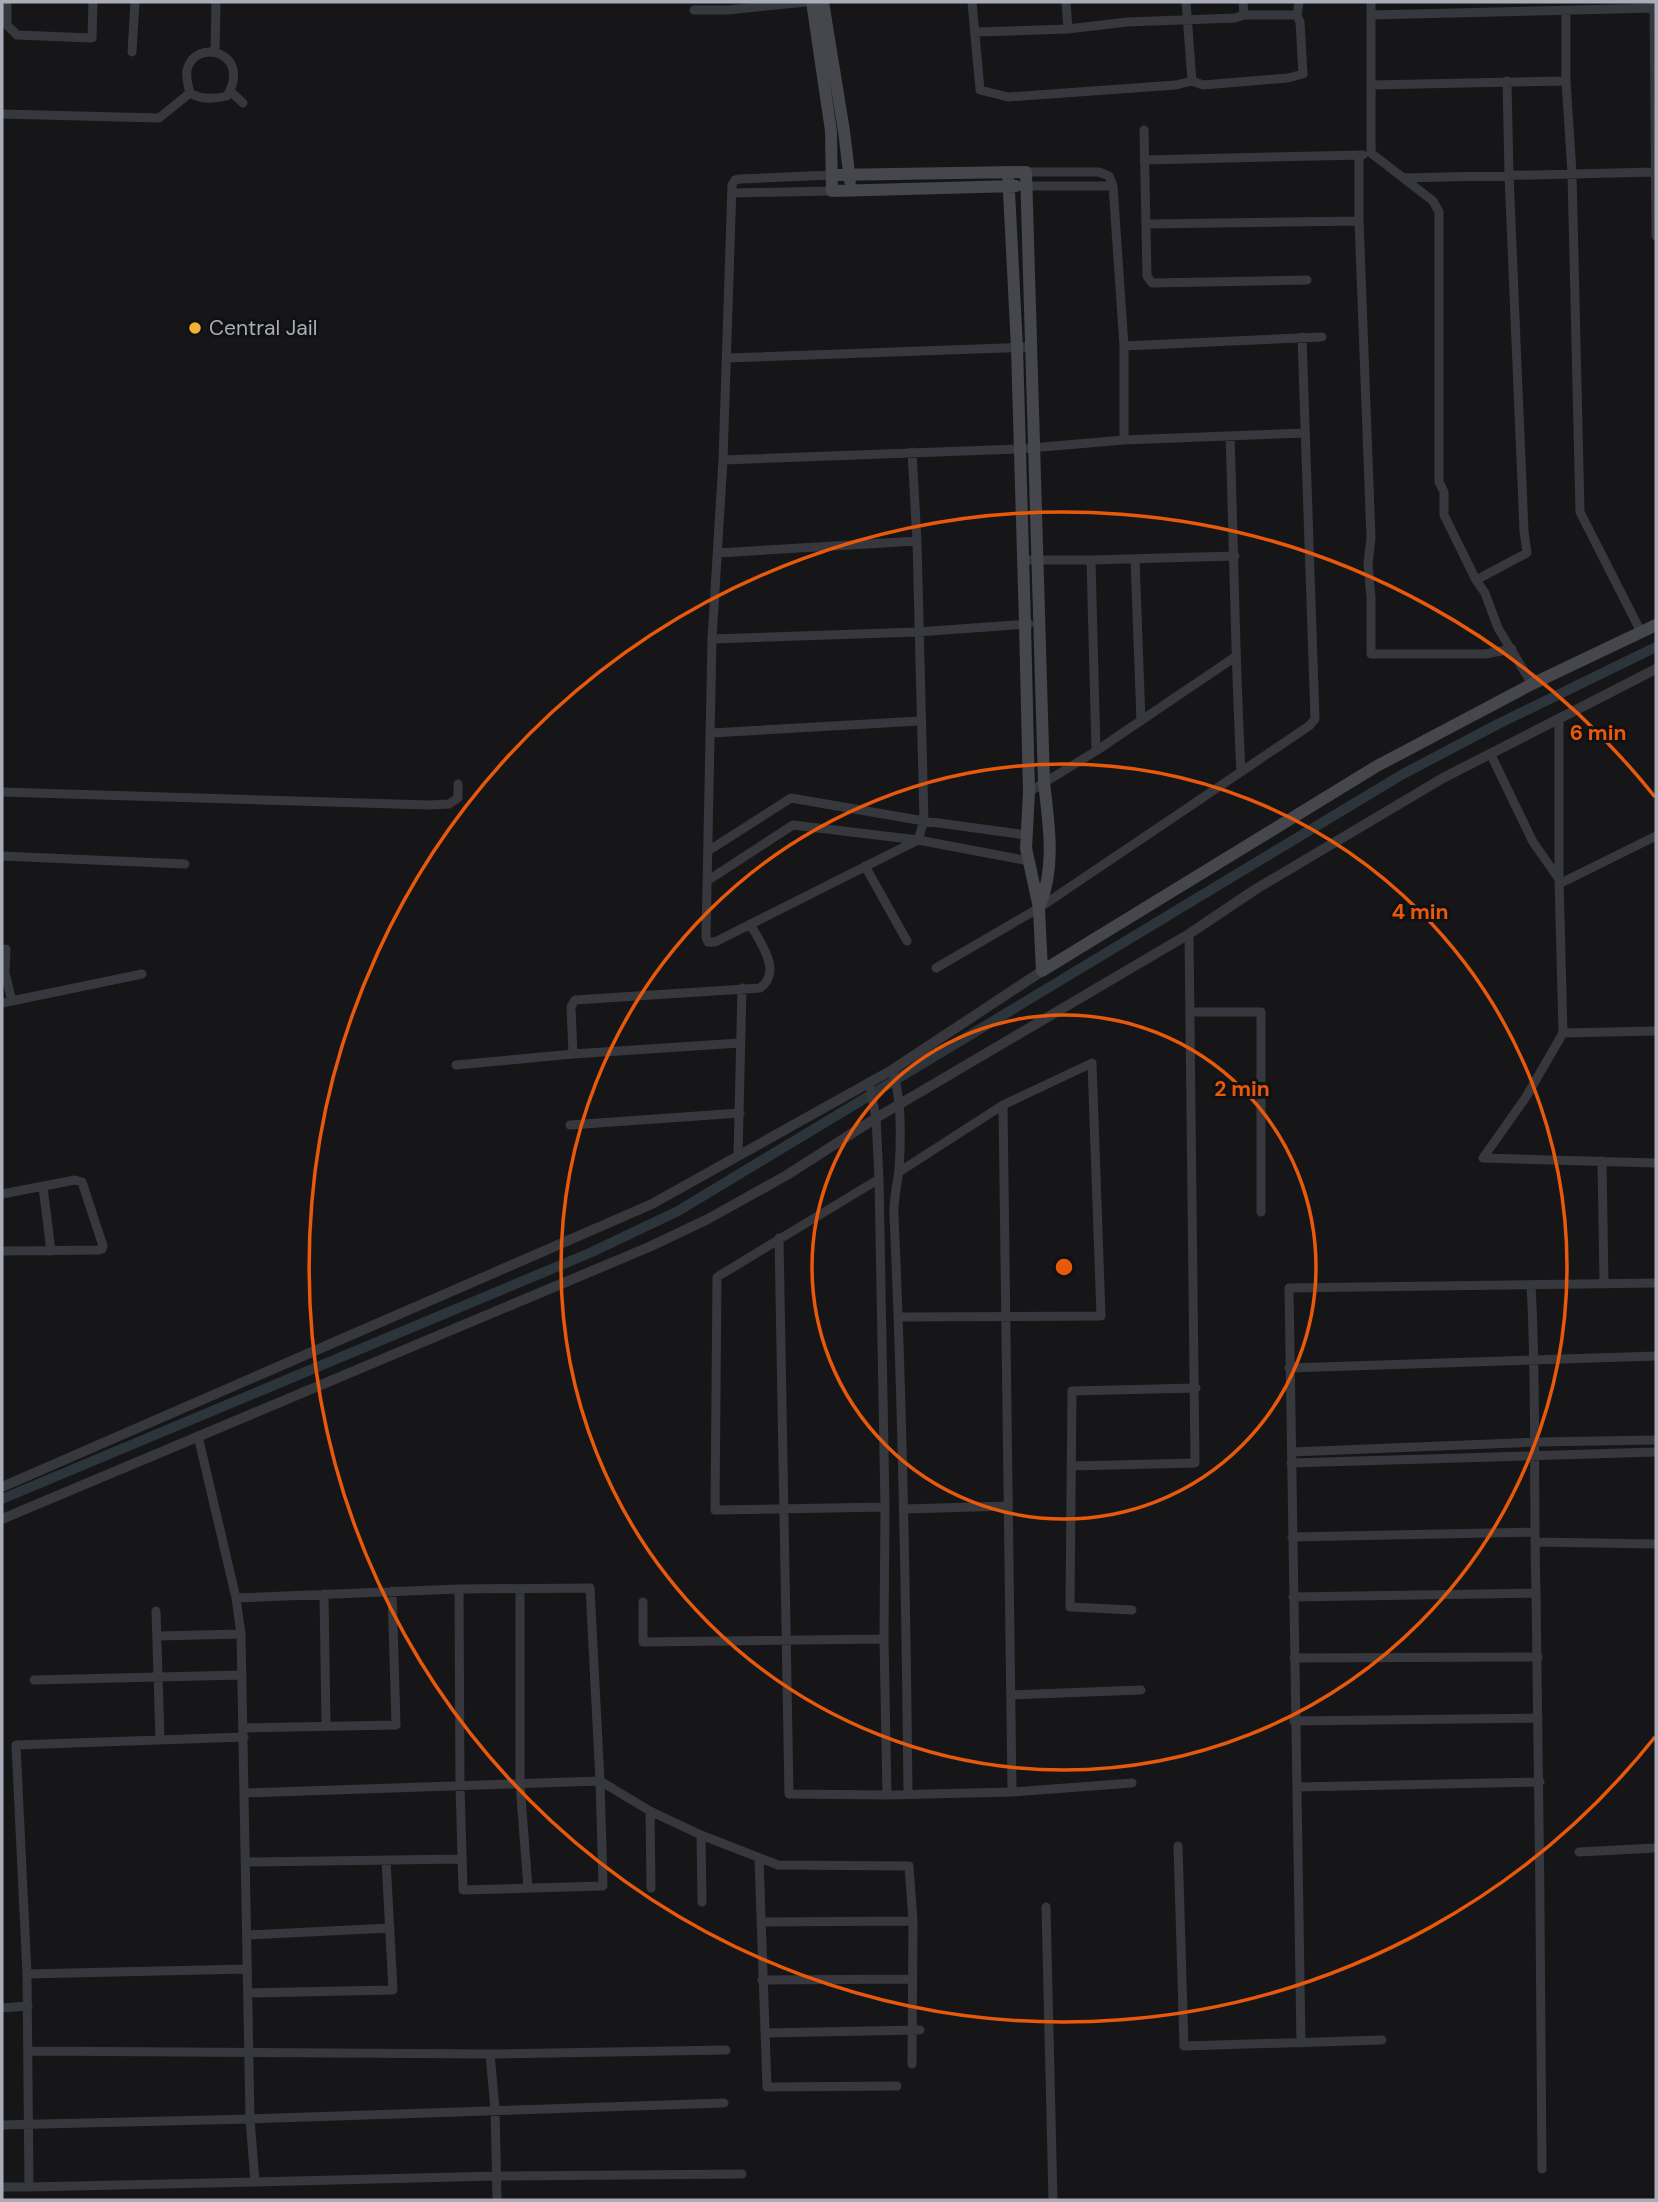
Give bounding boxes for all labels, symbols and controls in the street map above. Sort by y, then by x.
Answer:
place label: Central Jail [209,314,317,342]
marker: Central Jail [187,320,203,336]
text: 6 min [1570,719,1626,747]
text: 4 min [1391,898,1449,926]
text: 2 min [1214,1075,1270,1103]
centre of rings [1052,1255,1076,1279]

